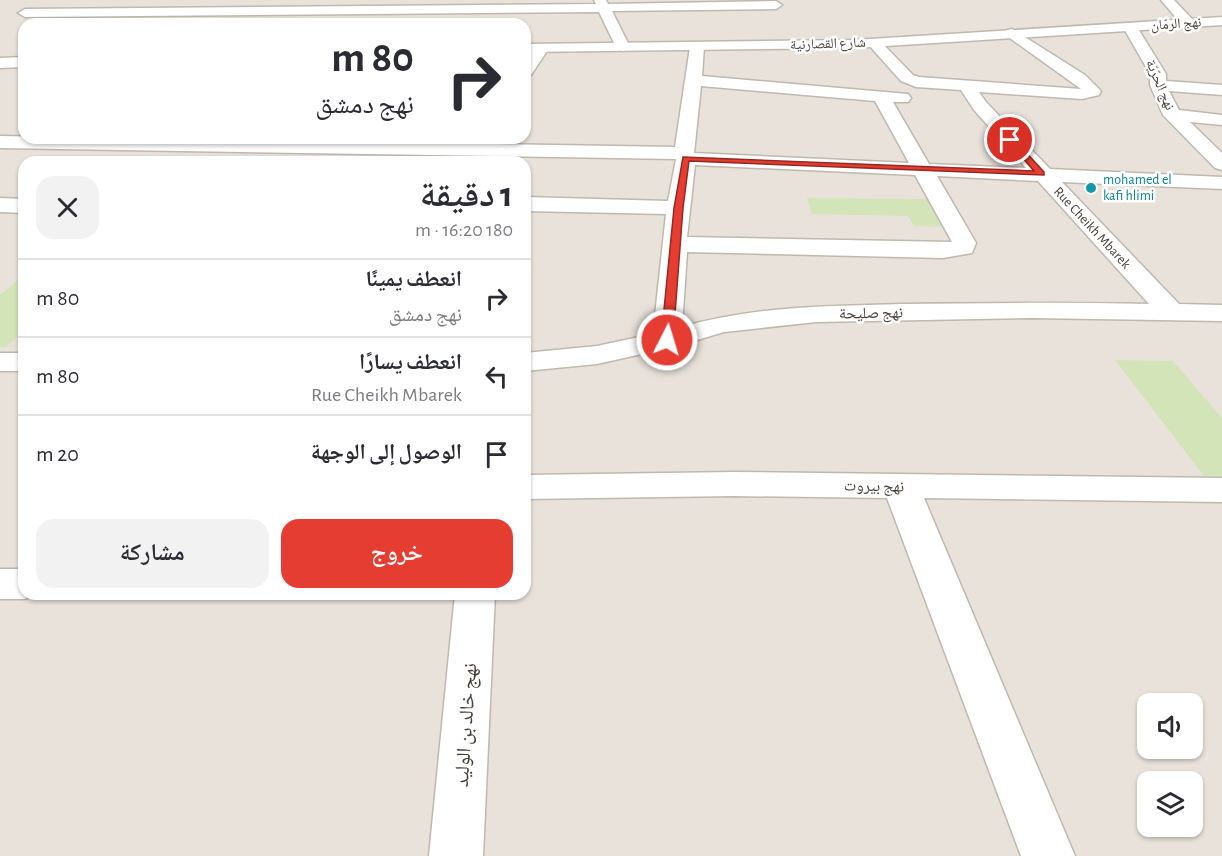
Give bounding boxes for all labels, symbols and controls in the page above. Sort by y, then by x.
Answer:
street label: نهج الرمّان [1150,15,1202,35]
street label: شارع القصارنية [790,36,866,54]
text: 80 m [331,37,414,79]
icon: right [435,42,513,120]
street label: نهج الحرّيّة [1141,58,1177,113]
text: نهج دمشق [315,91,414,118]
pin [984,114,1035,165]
icon: arrive [993,123,1026,156]
place label: mohamed el kafi hlimi [1103,173,1172,203]
button: close [36,176,99,239]
text: 1 دقيقة [420,177,513,213]
marker: mohamed el kafi hlimi [1084,181,1098,195]
street label: Rue Cheikh Mbarek [1051,185,1134,272]
text: 180 m · 16:20 [415,220,513,240]
text: انعطف يمينًا [365,268,462,290]
icon: right [480,282,513,315]
text: 80 m [36,287,79,309]
street label: نهج صليحة [839,304,903,324]
text: نهج دمشق [389,305,462,325]
position arrow [635,308,699,372]
text: انعطف يسارًا [359,351,462,373]
icon: left [480,360,513,393]
text: 80 m [36,365,79,387]
text: Rue Cheikh Mbarek [311,385,462,405]
icon: arrive [480,438,513,471]
text: الوصول إلى الوجهة [311,441,462,463]
text: 20 m [36,443,79,465]
street label: نهج بيروت [844,477,904,497]
button: مشاركة [36,519,269,588]
button: خروج [281,519,513,588]
street label: نهج خالد بن الوليد [452,662,482,788]
map controls [1137,693,1203,837]
button: sound [1137,693,1203,759]
button: layers [1137,771,1203,837]

